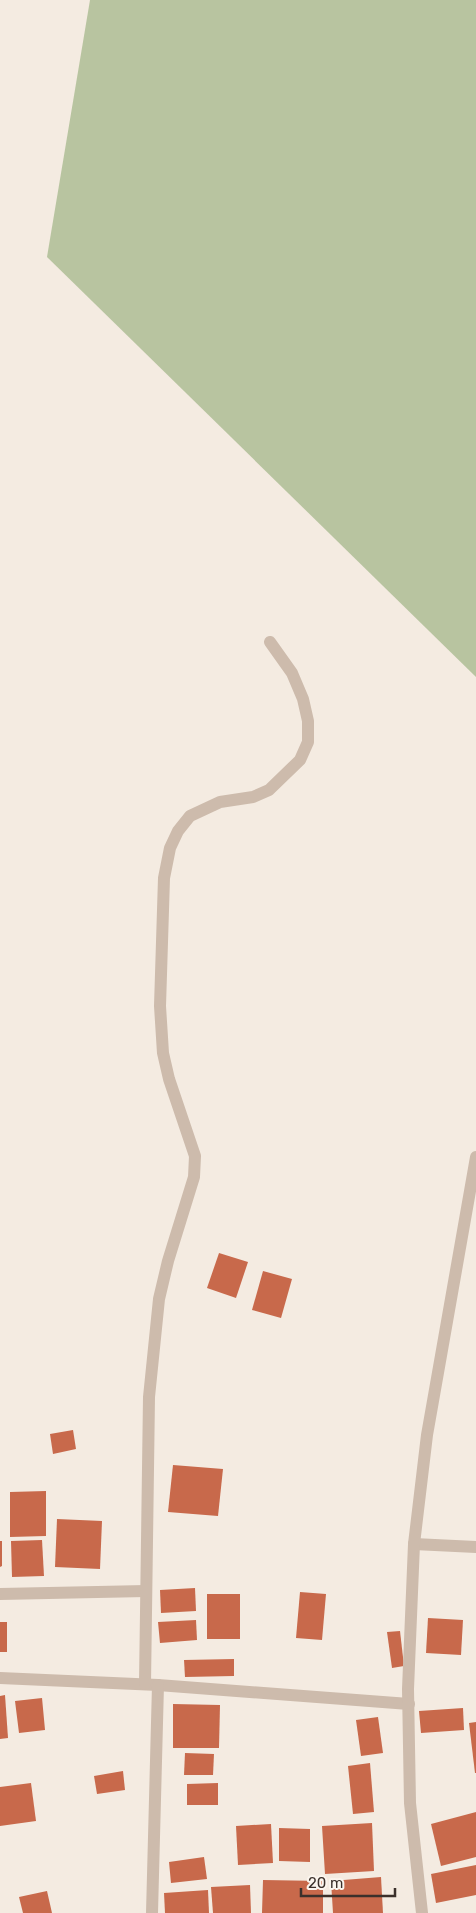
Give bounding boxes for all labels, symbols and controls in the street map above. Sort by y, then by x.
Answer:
scale bar [301,1866,395,1898]
text: 20 m [308,1874,343,1892]

